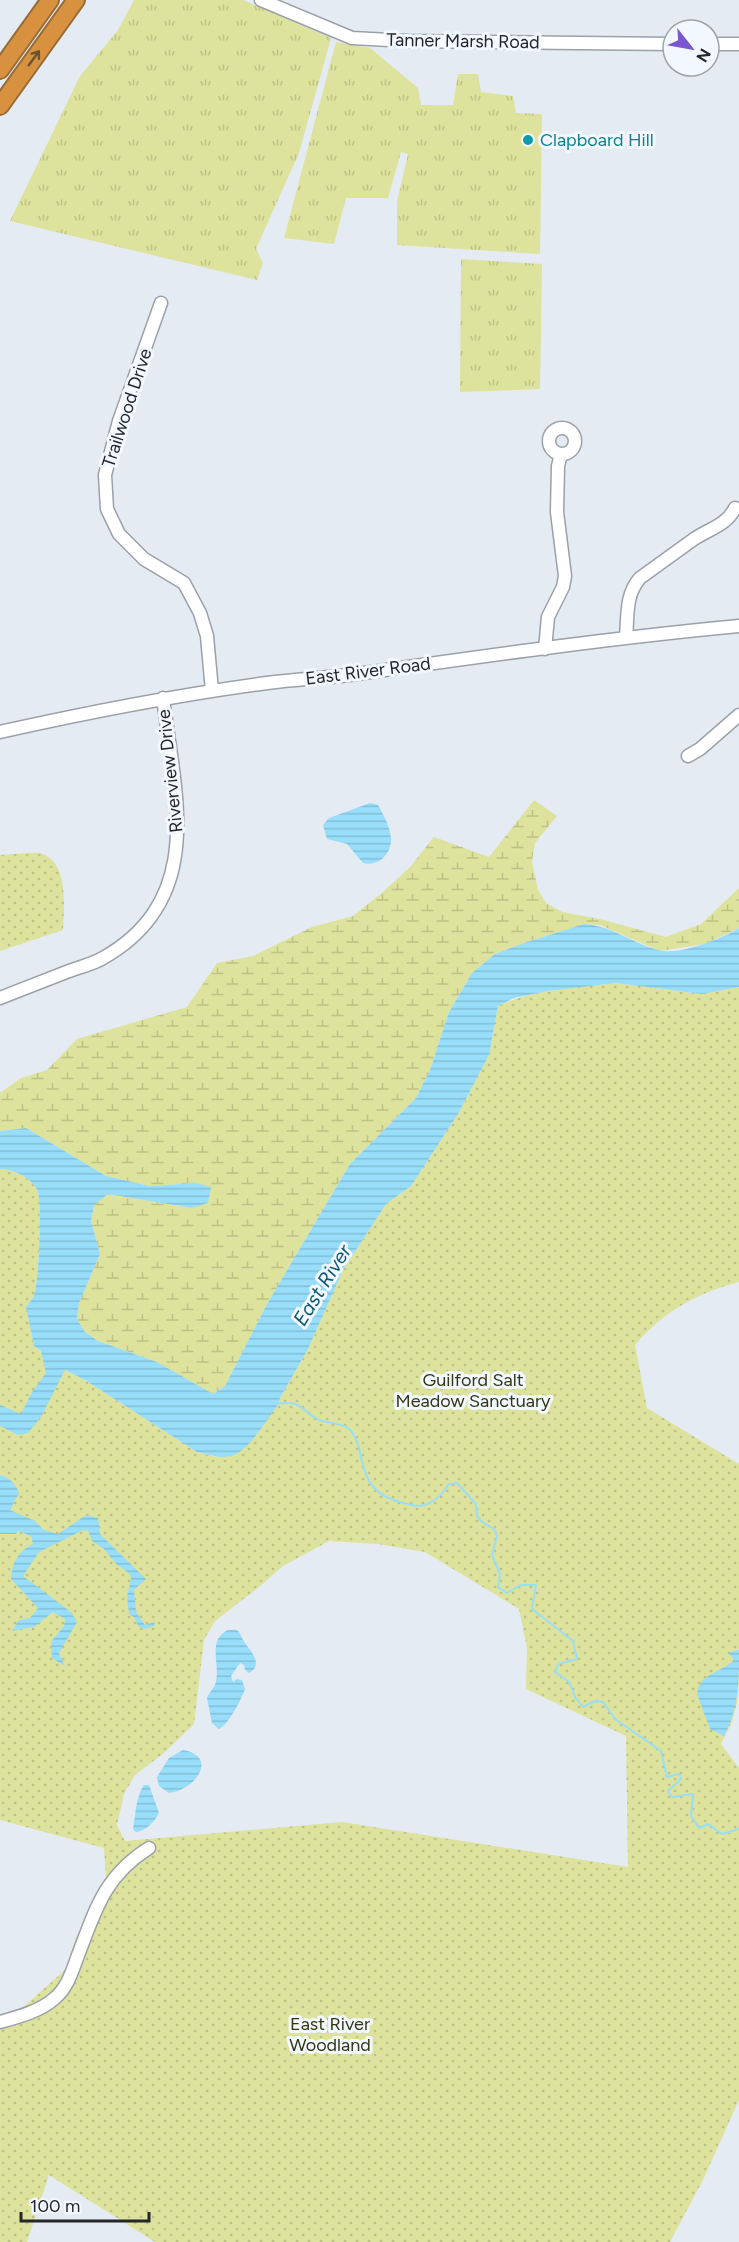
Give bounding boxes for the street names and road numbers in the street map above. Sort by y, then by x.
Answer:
street label: Tanner Marsh Road [386,29,540,53]
street label: Trailwood Drive [97,346,157,470]
street label: East River Road [304,652,432,690]
street label: Riverview Drive [153,708,187,834]

